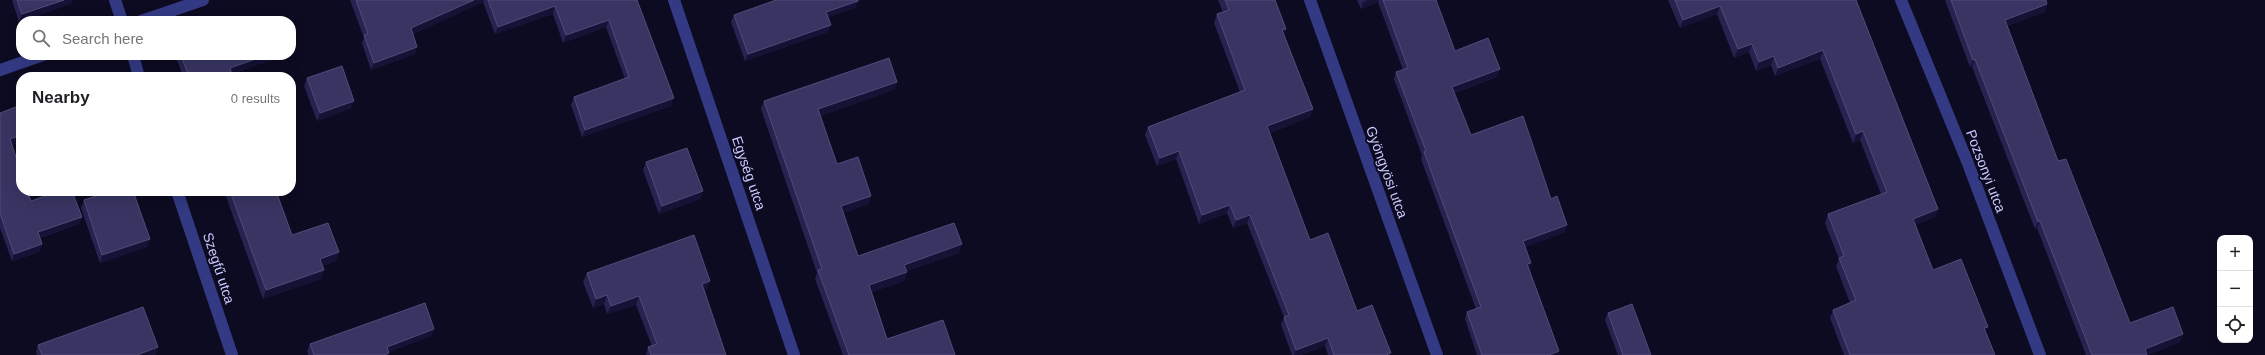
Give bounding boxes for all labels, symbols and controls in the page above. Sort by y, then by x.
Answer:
search box [16,16,296,60]
icon: search [30,27,52,49]
text: Search here [62,30,144,47]
text: Nearby [32,88,90,107]
text: 0 results [231,91,280,106]
street label: Gyöngyösi utca [1363,124,1411,220]
street label: Pozsonyi utca [1963,127,2009,215]
street label: Egység utca [729,134,769,212]
street label: Szegfű utca [200,230,238,306]
map controls [2217,235,2253,343]
button: + [2217,235,2253,271]
button: − [2217,271,2253,307]
button: locate [2217,307,2253,343]

